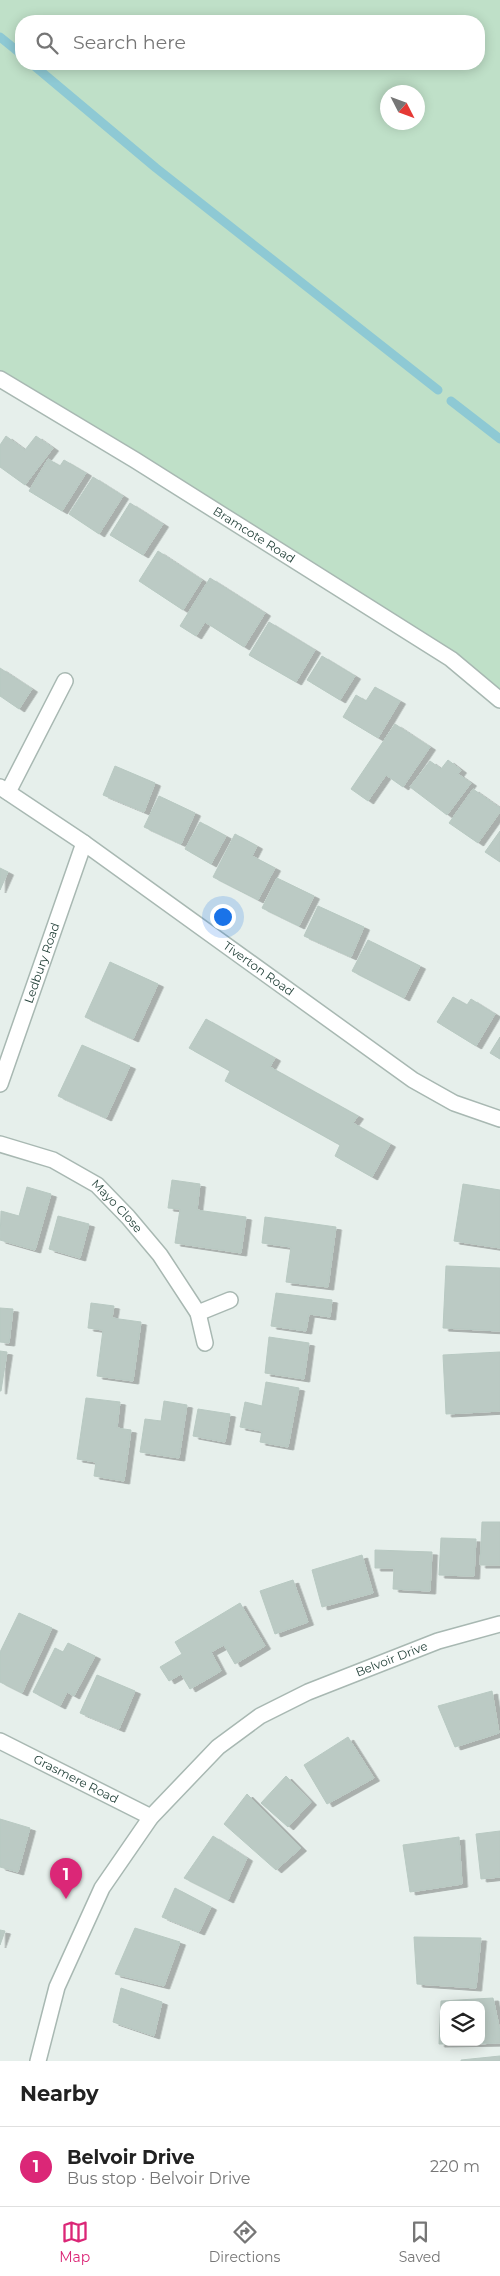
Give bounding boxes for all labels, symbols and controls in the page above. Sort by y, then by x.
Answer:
search box [15,15,485,70]
icon: search [33,29,61,57]
text: Search here [73,31,186,54]
north arrow [380,85,425,130]
street label: Bramcote Road [210,503,298,566]
your location [210,904,236,930]
street label: Ledbury Road [21,921,63,1005]
street label: Tiverton Road [220,938,297,999]
street label: Mayo Close [89,1176,146,1236]
street label: Belvoir Drive [353,1638,430,1680]
street label: Grasmere Road [31,1751,121,1806]
pin: 1 [50,1858,82,1899]
map controls [440,2001,485,2046]
button: layers [440,2001,485,2046]
text: Nearby [20,2081,99,2106]
text: Belvoir Drive [67,2146,195,2169]
text: 1 [33,2157,39,2176]
text: 220 m [430,2157,480,2176]
text: Bus stop · Belvoir Drive [67,2169,250,2188]
tab: Map [59,2218,90,2266]
tab: Directions [209,2218,280,2266]
tab: Saved [399,2218,441,2266]

